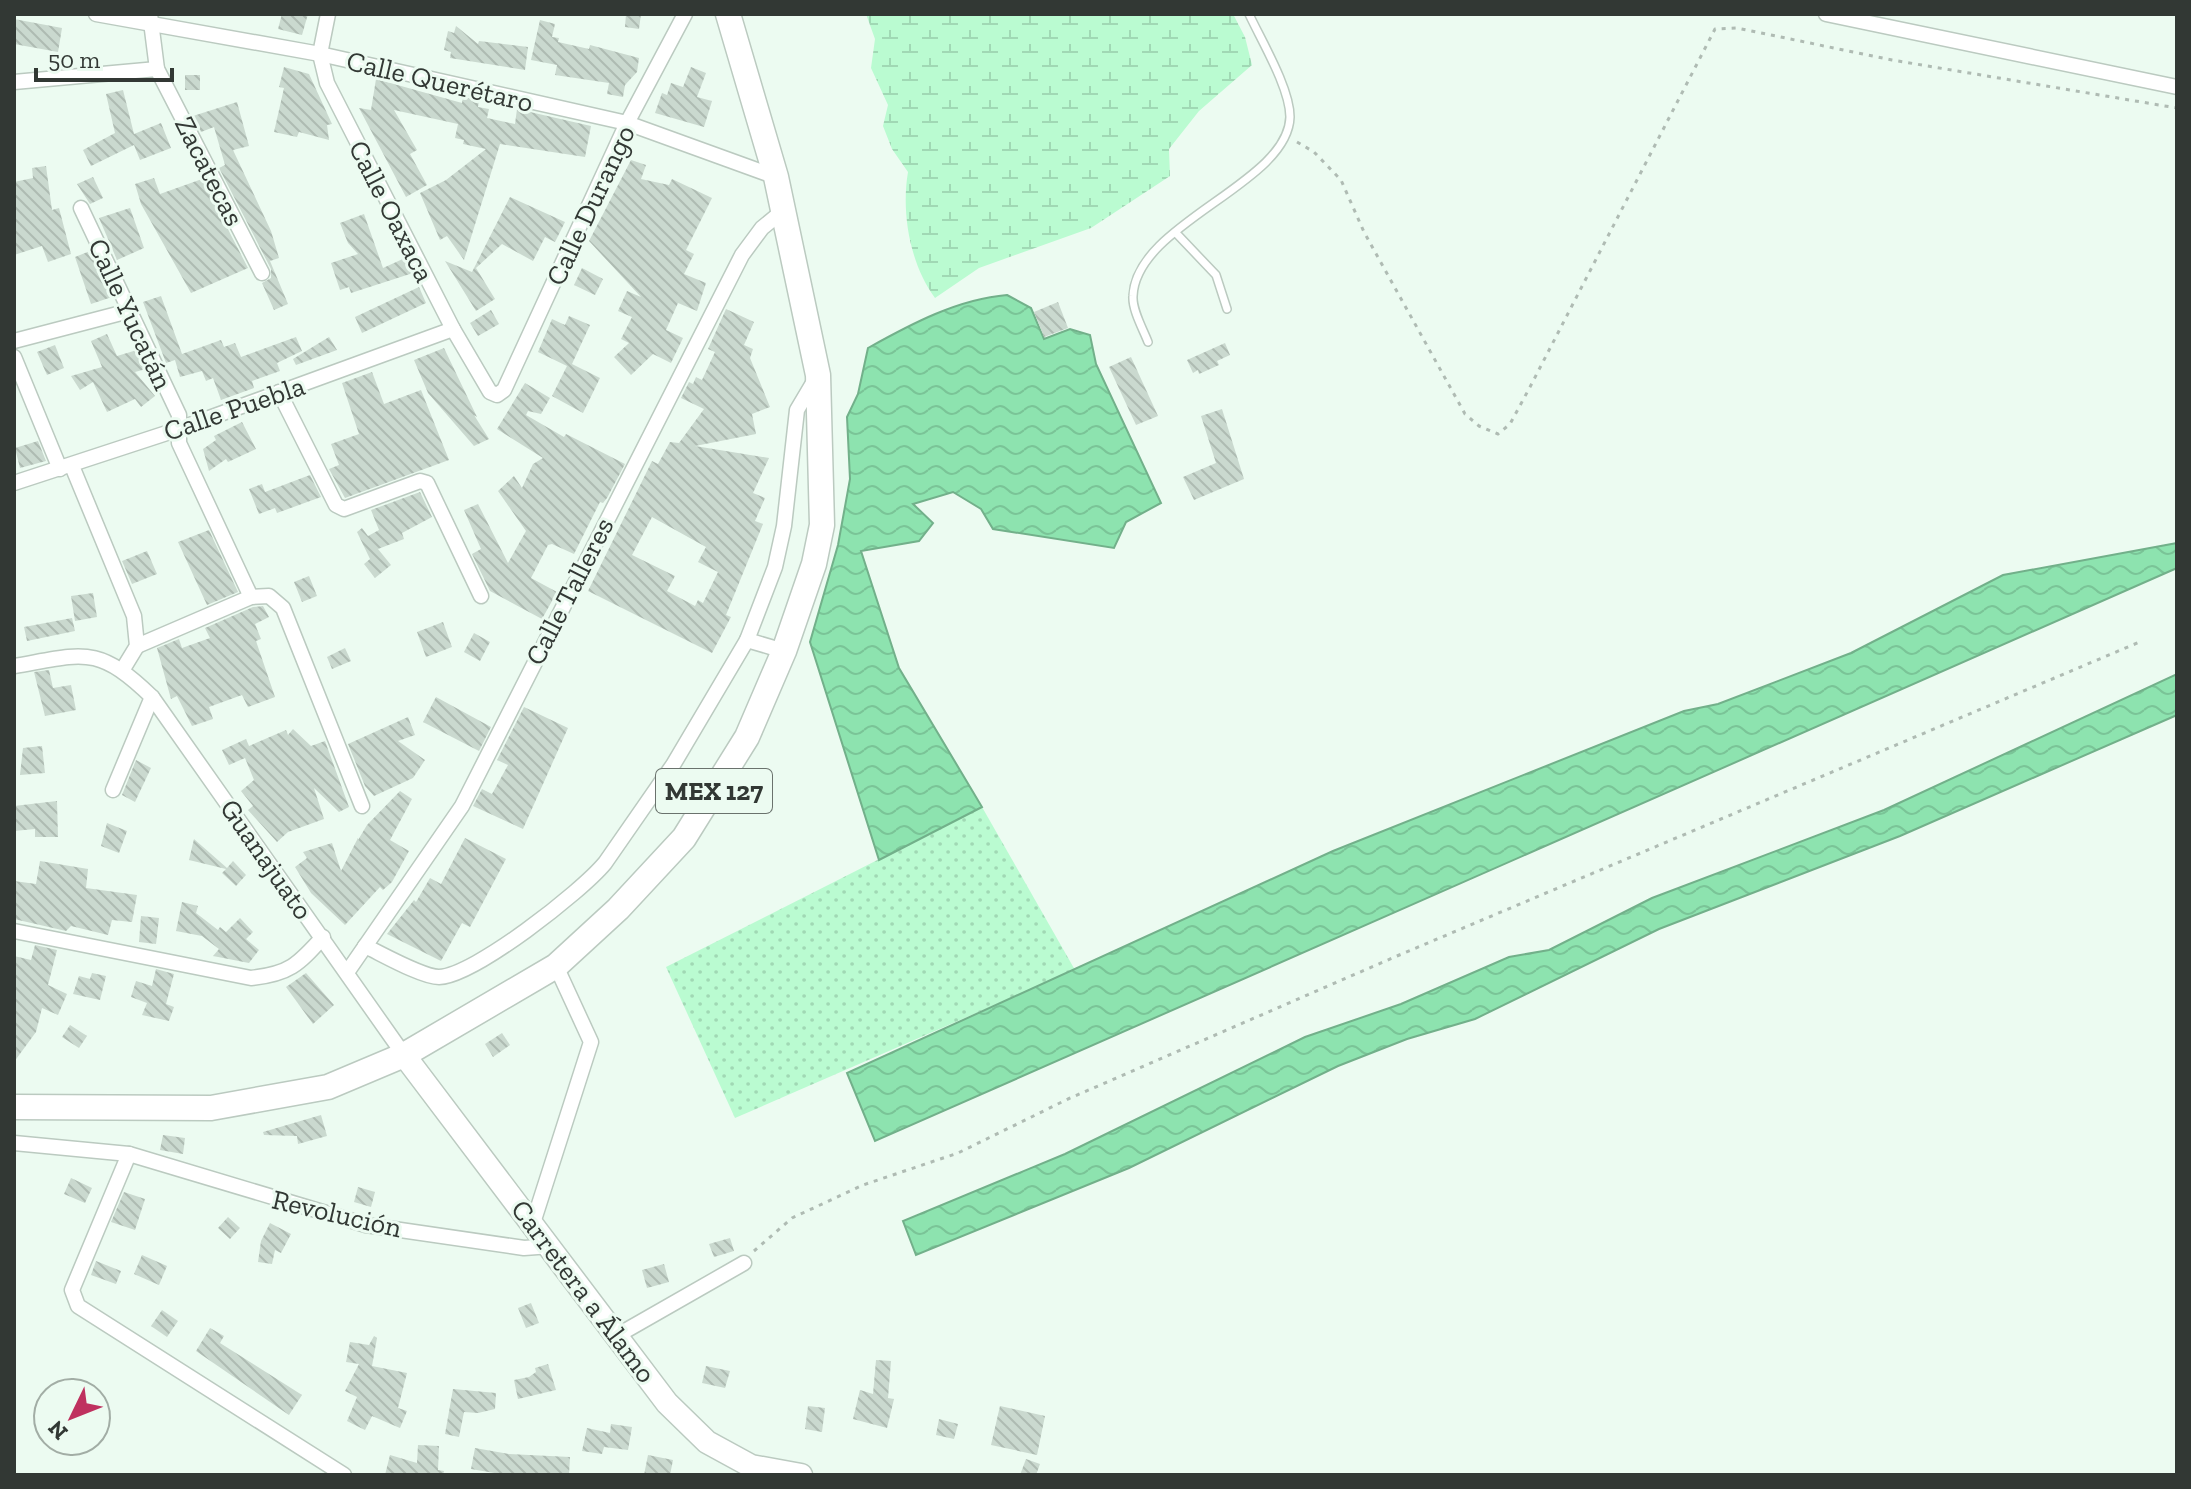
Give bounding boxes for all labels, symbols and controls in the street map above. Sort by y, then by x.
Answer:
scale bar [36,32,172,82]
street label: Calle Querétaro [343,44,536,119]
text: 50 m [48,45,101,74]
street label: Zacatecas [168,111,251,231]
street label: Calle Durango [539,120,642,290]
street label: Calle Oaxaca [342,135,441,288]
street label: Calle Yucatán [81,233,180,395]
street label: Calle Puebla [159,369,309,448]
street label: Calle Talleres [518,512,621,670]
road number: MEX 127 [656,769,772,813]
street label: Guanajuato [213,793,320,926]
street label: Revolución [269,1183,405,1244]
street label: Carretera a Álamo [504,1193,663,1389]
north arrow [32,1377,112,1457]
text: N [42,1415,73,1446]

